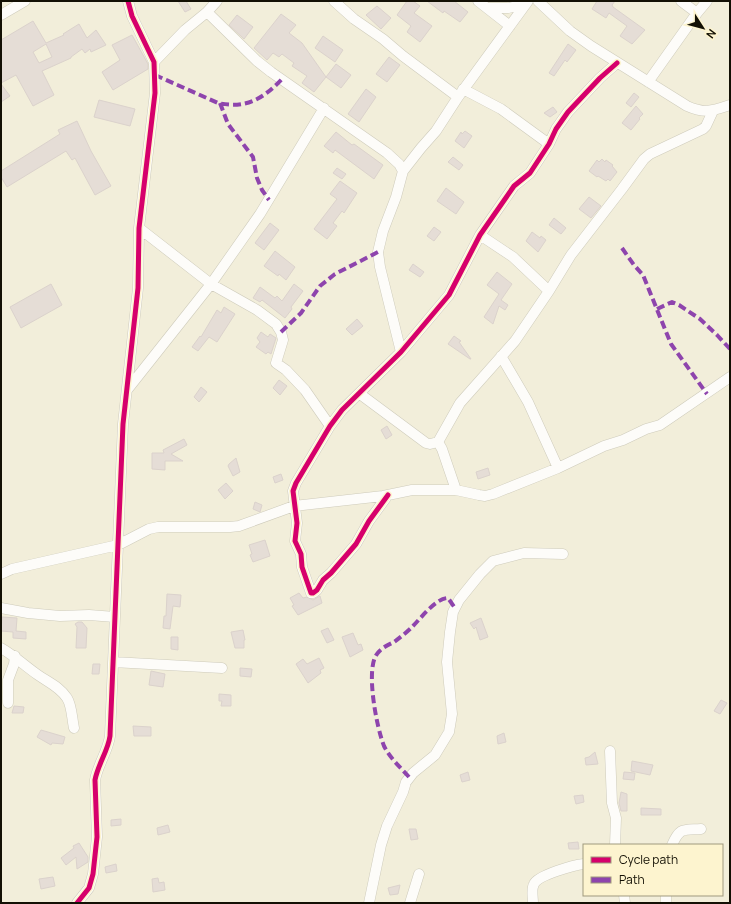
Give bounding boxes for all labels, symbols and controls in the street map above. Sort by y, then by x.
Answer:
north arrow [683,8,723,48]
text: N [703,27,720,42]
legend [583,844,723,896]
text: Cycle path [619,851,678,868]
text: Path [619,871,645,888]

